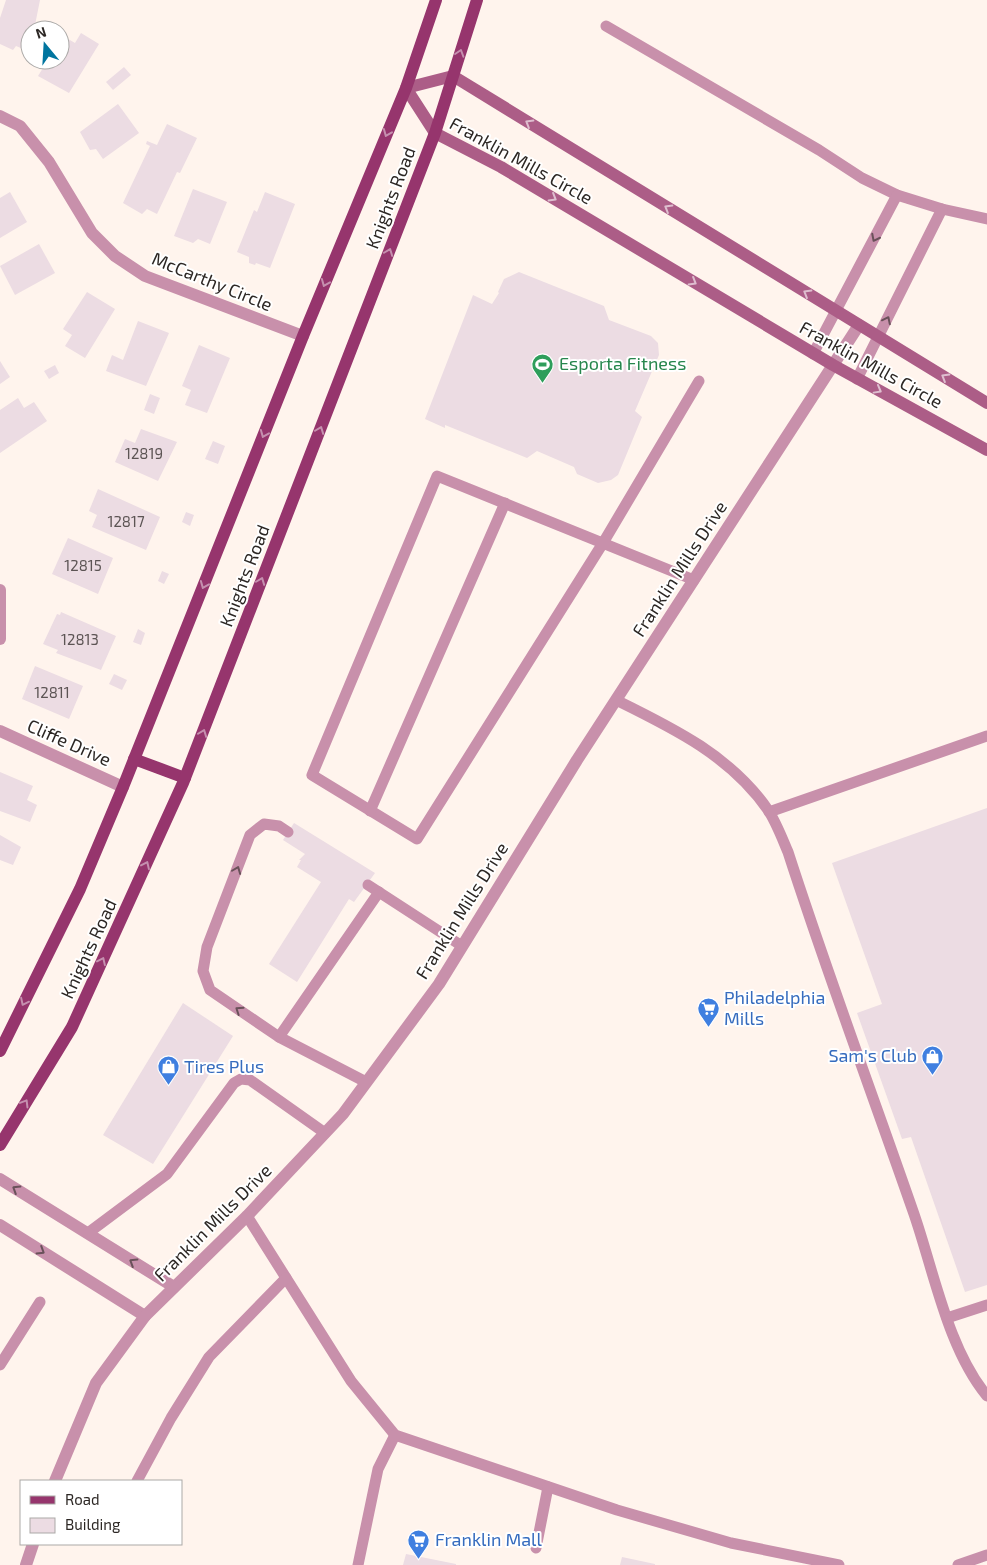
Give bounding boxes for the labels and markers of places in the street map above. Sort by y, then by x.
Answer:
sports icon: Esporta Fitness [531,352,555,383]
place label: Esporta Fitness [559,352,686,374]
place label: Philadelphia Mills [724,986,825,1029]
supermarket icon: Philadelphia Mills [696,996,720,1027]
place label: Sam's Club [828,1044,917,1066]
shop icon: Sam's Club [921,1044,945,1075]
shop icon: Tires Plus [156,1055,180,1086]
place label: Tires Plus [184,1055,264,1077]
supermarket icon: Franklin Mall [407,1528,431,1559]
place label: Franklin Mall [435,1528,542,1550]

